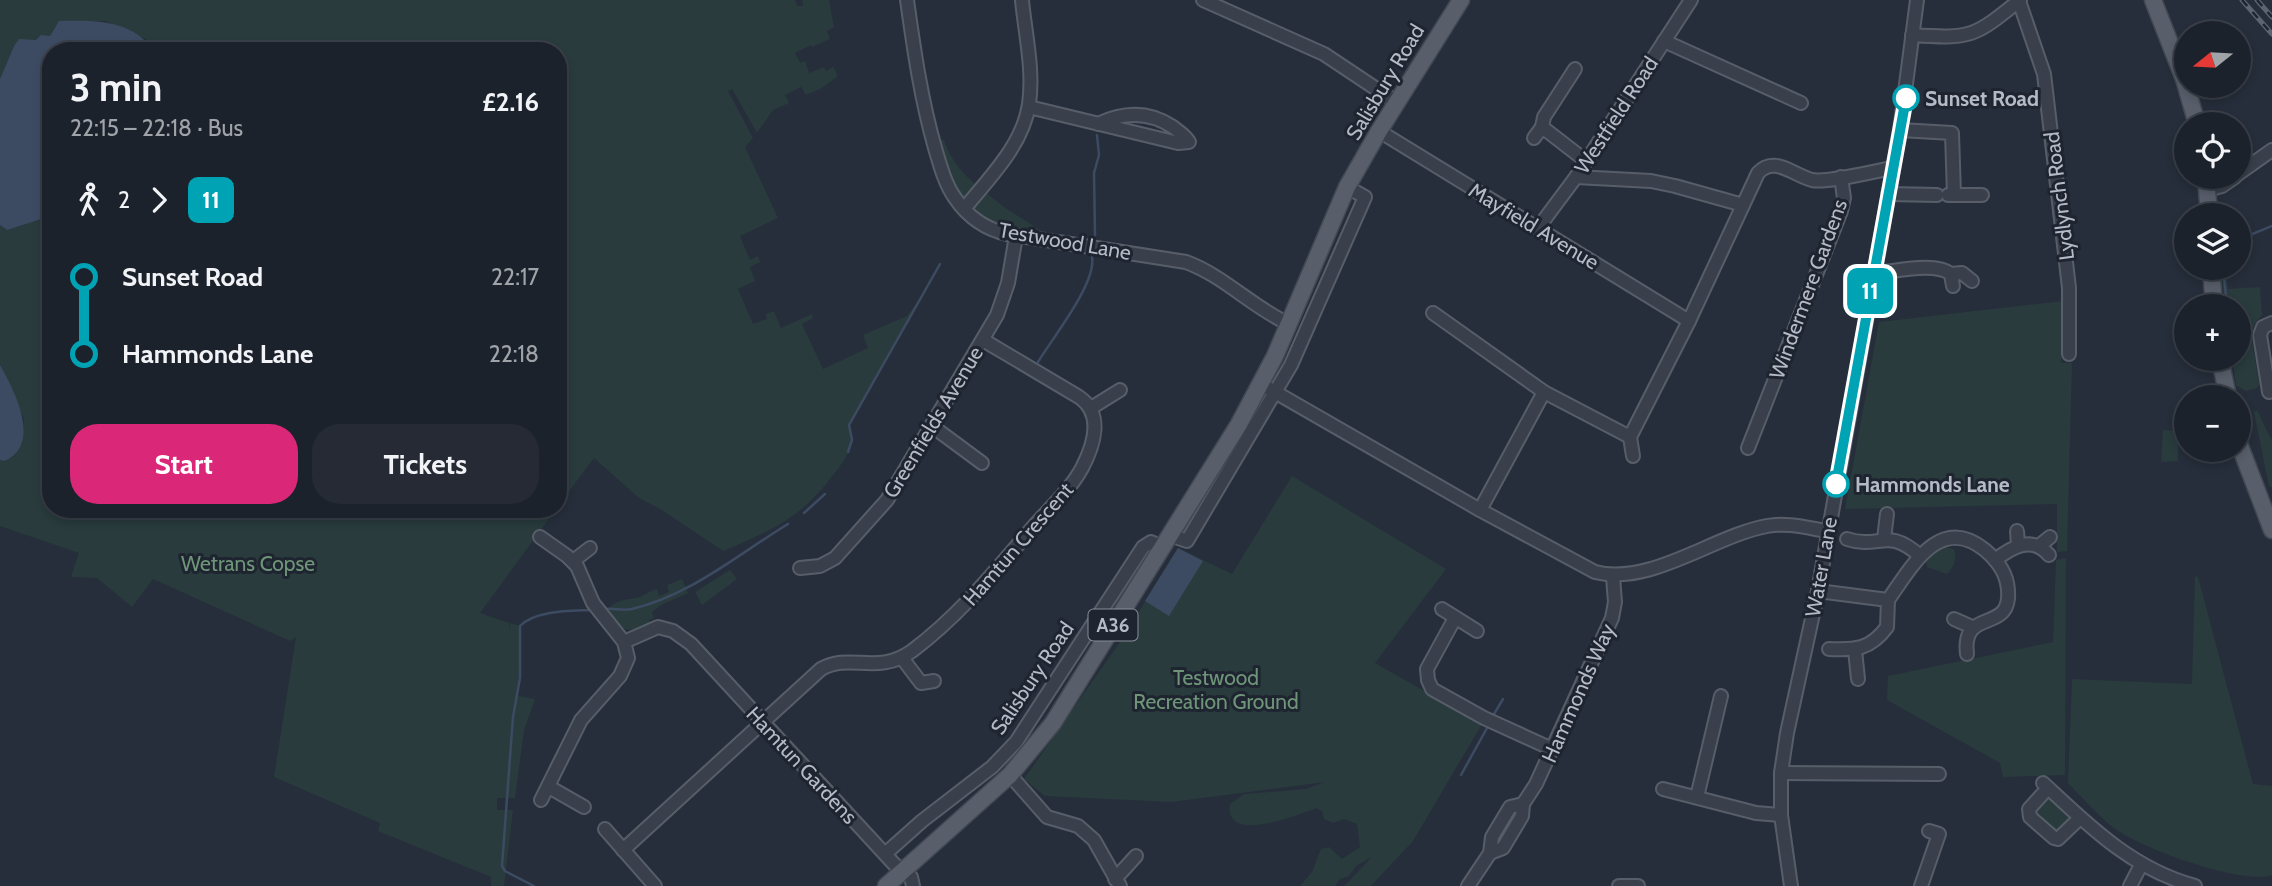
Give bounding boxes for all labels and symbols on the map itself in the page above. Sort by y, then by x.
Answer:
street label: Salisbury Road [1341,20,1429,144]
north arrow [2174,21,2250,98]
street label: Westfield Road [1569,52,1663,178]
marker: Sunset Road [1893,85,1919,111]
place label: Sunset Road [1925,86,2039,111]
street label: Lydlynch Road [2039,130,2079,262]
street label: Mayfield Avenue [1464,177,1604,275]
street label: Windermere Gardens [1764,195,1852,382]
street label: Testwood Lane [997,217,1133,265]
line badge: 11 [1839,268,1902,314]
street label: Greenfields Avenue [878,342,988,502]
marker: Hammonds Lane [1823,471,1849,497]
place label: Hammonds Lane [1855,472,2010,497]
street label: Hamtun Crescent [958,477,1078,611]
street label: Water Lane [1800,515,1842,619]
park label: Wetrans Copse [181,551,315,576]
road number: A36 [1088,610,1138,640]
street label: Salisbury Road [985,617,1079,739]
street label: Hammonds Way [1536,619,1620,766]
park label: Testwood Recreation Ground [1133,665,1299,714]
street label: Hamtun Gardens [741,701,863,829]

